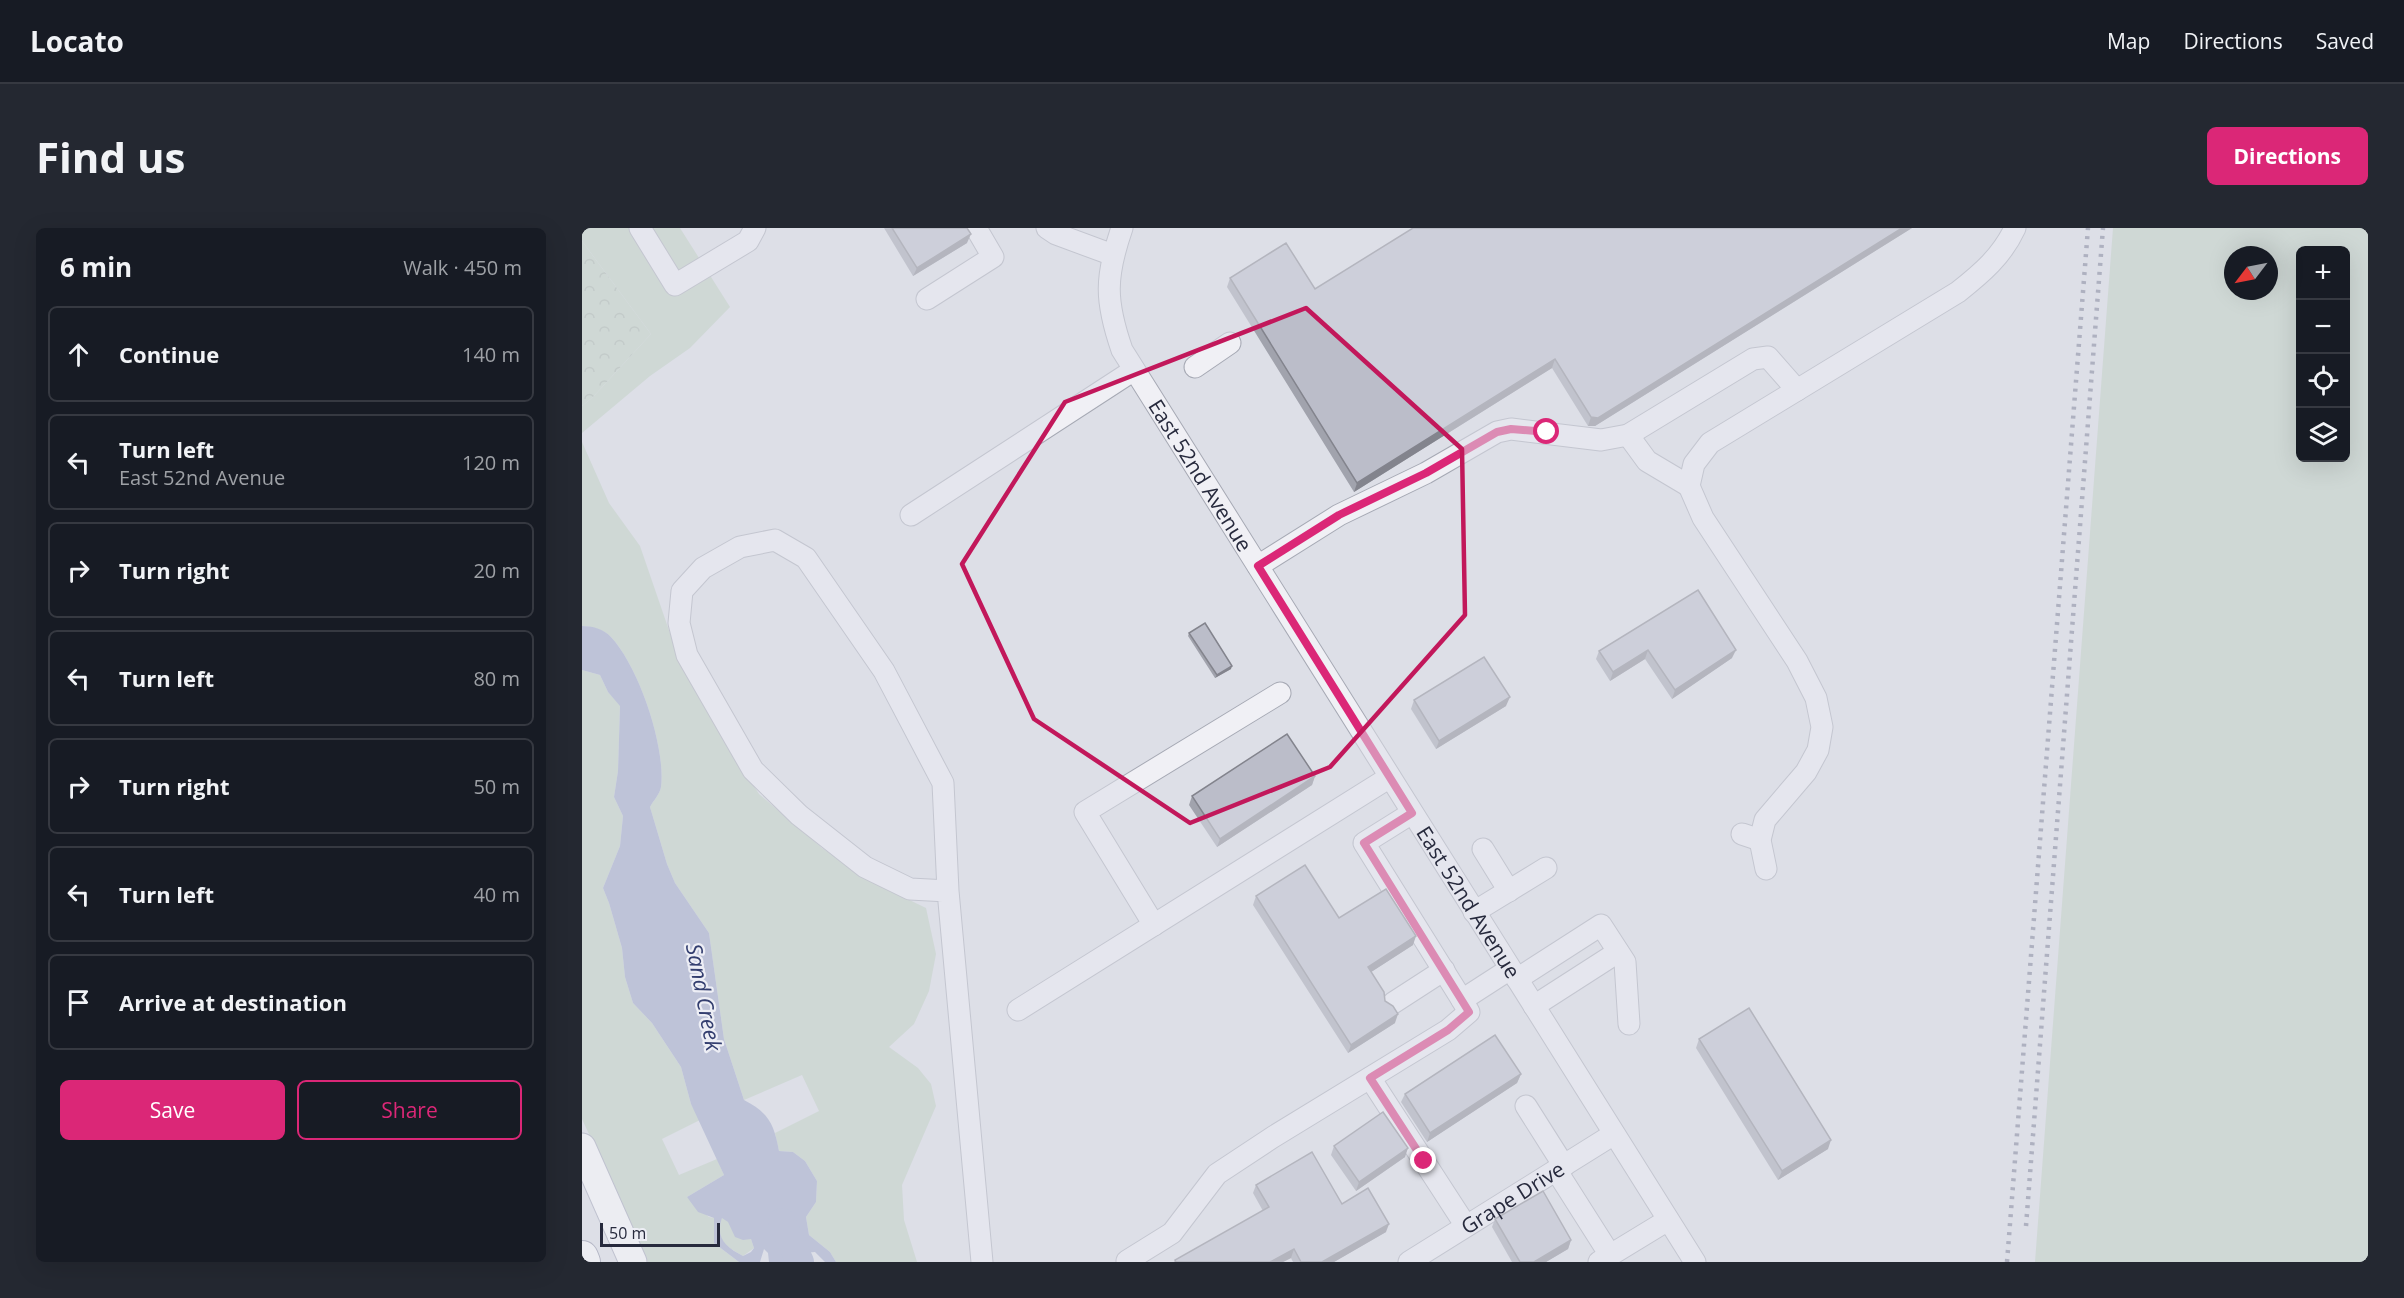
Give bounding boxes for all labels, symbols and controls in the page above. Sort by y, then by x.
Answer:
text: Locato [30,22,124,60]
text: Map [2107,27,2150,55]
text: Directions [2183,27,2283,55]
text: Saved [2316,27,2374,55]
button: Directions [2207,127,2368,185]
text: Find us [36,128,185,185]
north arrow [2224,246,2278,300]
map controls [2296,246,2350,462]
button: + [2296,246,2350,300]
text: 6 min [60,249,132,285]
text: Walk · 450 m [403,254,522,281]
button: − [2296,300,2350,354]
icon: ahead [62,338,95,371]
text: Continue [119,339,219,369]
text: 140 m [462,341,520,368]
button: locate [2296,354,2350,408]
street label: East 52nd Avenue [1142,394,1259,557]
button: layers [2296,408,2350,462]
route start [1533,418,1559,444]
text: Turn left [119,434,214,464]
icon: left [62,446,95,479]
text: 120 m [462,449,520,476]
text: East 52nd Avenue [119,464,285,491]
icon: right [62,554,95,587]
text: Turn right [119,555,230,585]
text: 20 m [473,557,520,584]
icon: left [62,662,95,695]
text: Turn left [119,663,214,693]
text: 80 m [473,665,520,692]
icon: right [62,770,95,803]
text: Turn right [119,771,230,801]
text: 50 m [473,773,520,800]
street label: East 52nd Avenue [1410,820,1527,983]
icon: left [62,878,95,911]
text: Turn left [119,879,214,909]
text: 40 m [473,881,520,908]
water label: Sand Creek [680,941,730,1055]
icon: arrive [62,986,95,1019]
text: Arrive at destination [119,987,347,1017]
button: Save [60,1080,285,1140]
button: Share [297,1080,522,1140]
route end [1410,1147,1436,1173]
street label: Grape Drive [1455,1154,1570,1240]
scale bar [600,1220,720,1248]
text: 50 m [609,1222,646,1244]

